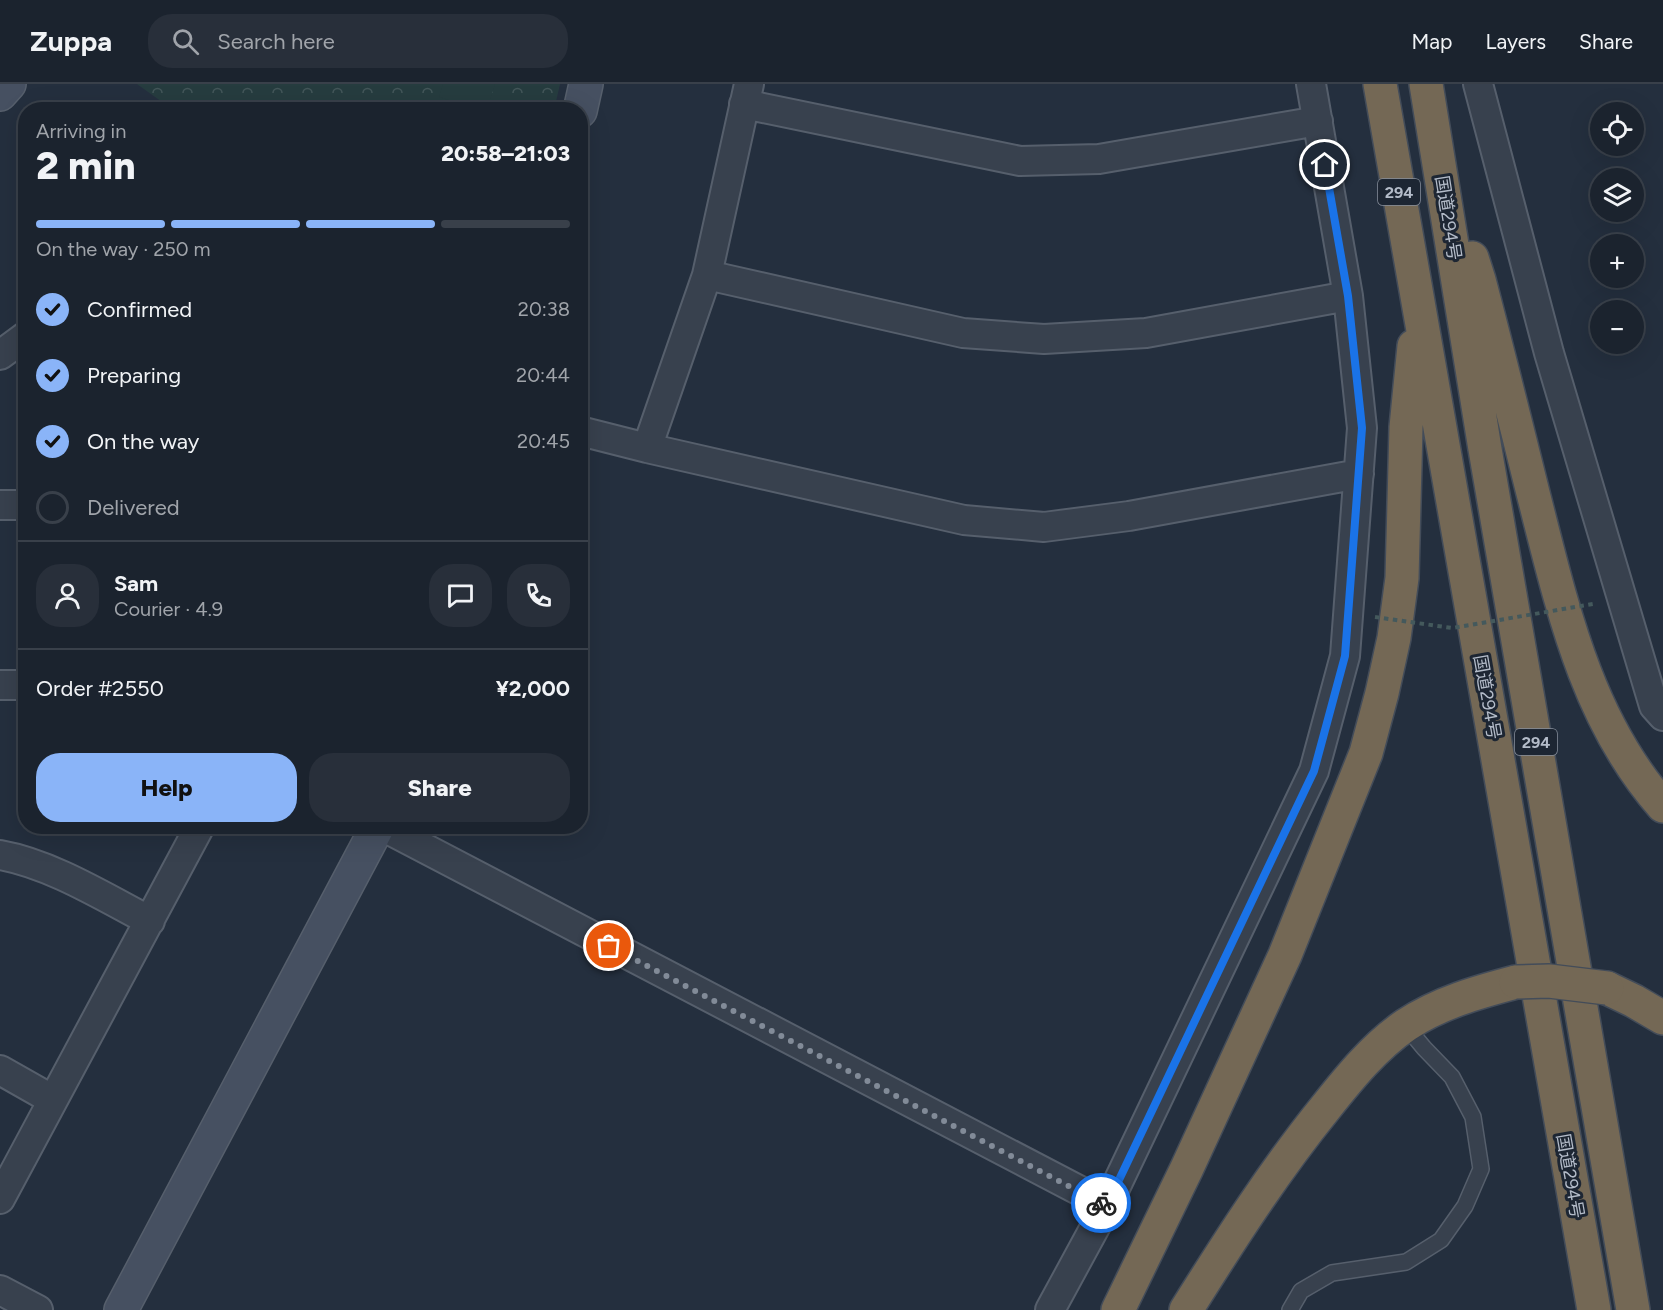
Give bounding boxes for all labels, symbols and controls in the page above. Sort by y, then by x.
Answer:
search box [148,14,568,68]
text: Zuppa [30,24,112,58]
icon: search [169,25,202,58]
text: Search here [217,28,335,55]
text: Map [1412,29,1452,54]
text: Layers [1485,29,1546,54]
text: Share [1579,29,1633,54]
map controls [1590,102,1644,354]
button: locate [1590,102,1644,156]
text: Arriving in [36,119,126,143]
pin [1299,139,1350,190]
text: 20:58–21:03 [441,140,570,167]
text: 2 min [36,142,136,189]
icon: home [1308,148,1341,181]
button: layers [1590,168,1644,222]
street label: 国道294号 [1430,174,1466,262]
road number: 294 [1378,179,1420,205]
button: + [1590,234,1644,288]
text: On the way · 250 m [36,237,211,261]
icon: check [36,293,69,326]
text: Confirmed [87,296,192,323]
text: 20:38 [518,297,570,321]
button: − [1590,300,1644,354]
icon: check [36,359,69,392]
text: Preparing [87,362,181,389]
text: 20:44 [516,363,570,387]
icon: check [36,425,69,458]
text: On the way [87,428,199,455]
text: 20:45 [517,429,570,453]
text: Delivered [87,494,180,521]
button: person [36,564,99,627]
button: chat [429,564,492,627]
button: phone [507,564,570,627]
text: Sam [114,570,158,597]
text: Courier · 4.9 [114,597,223,621]
street label: 国道294号 [1469,653,1505,741]
text: Order #2550 [36,675,164,702]
text: ¥2,000 [496,675,570,702]
road number: 294 [1515,729,1557,755]
button: Help [36,753,297,822]
button: Share [309,753,570,822]
pin [583,920,634,971]
icon: bag [592,929,625,962]
street label: 国道294号 [1552,1132,1588,1220]
courier [1071,1173,1131,1233]
icon: bike [1085,1187,1118,1220]

